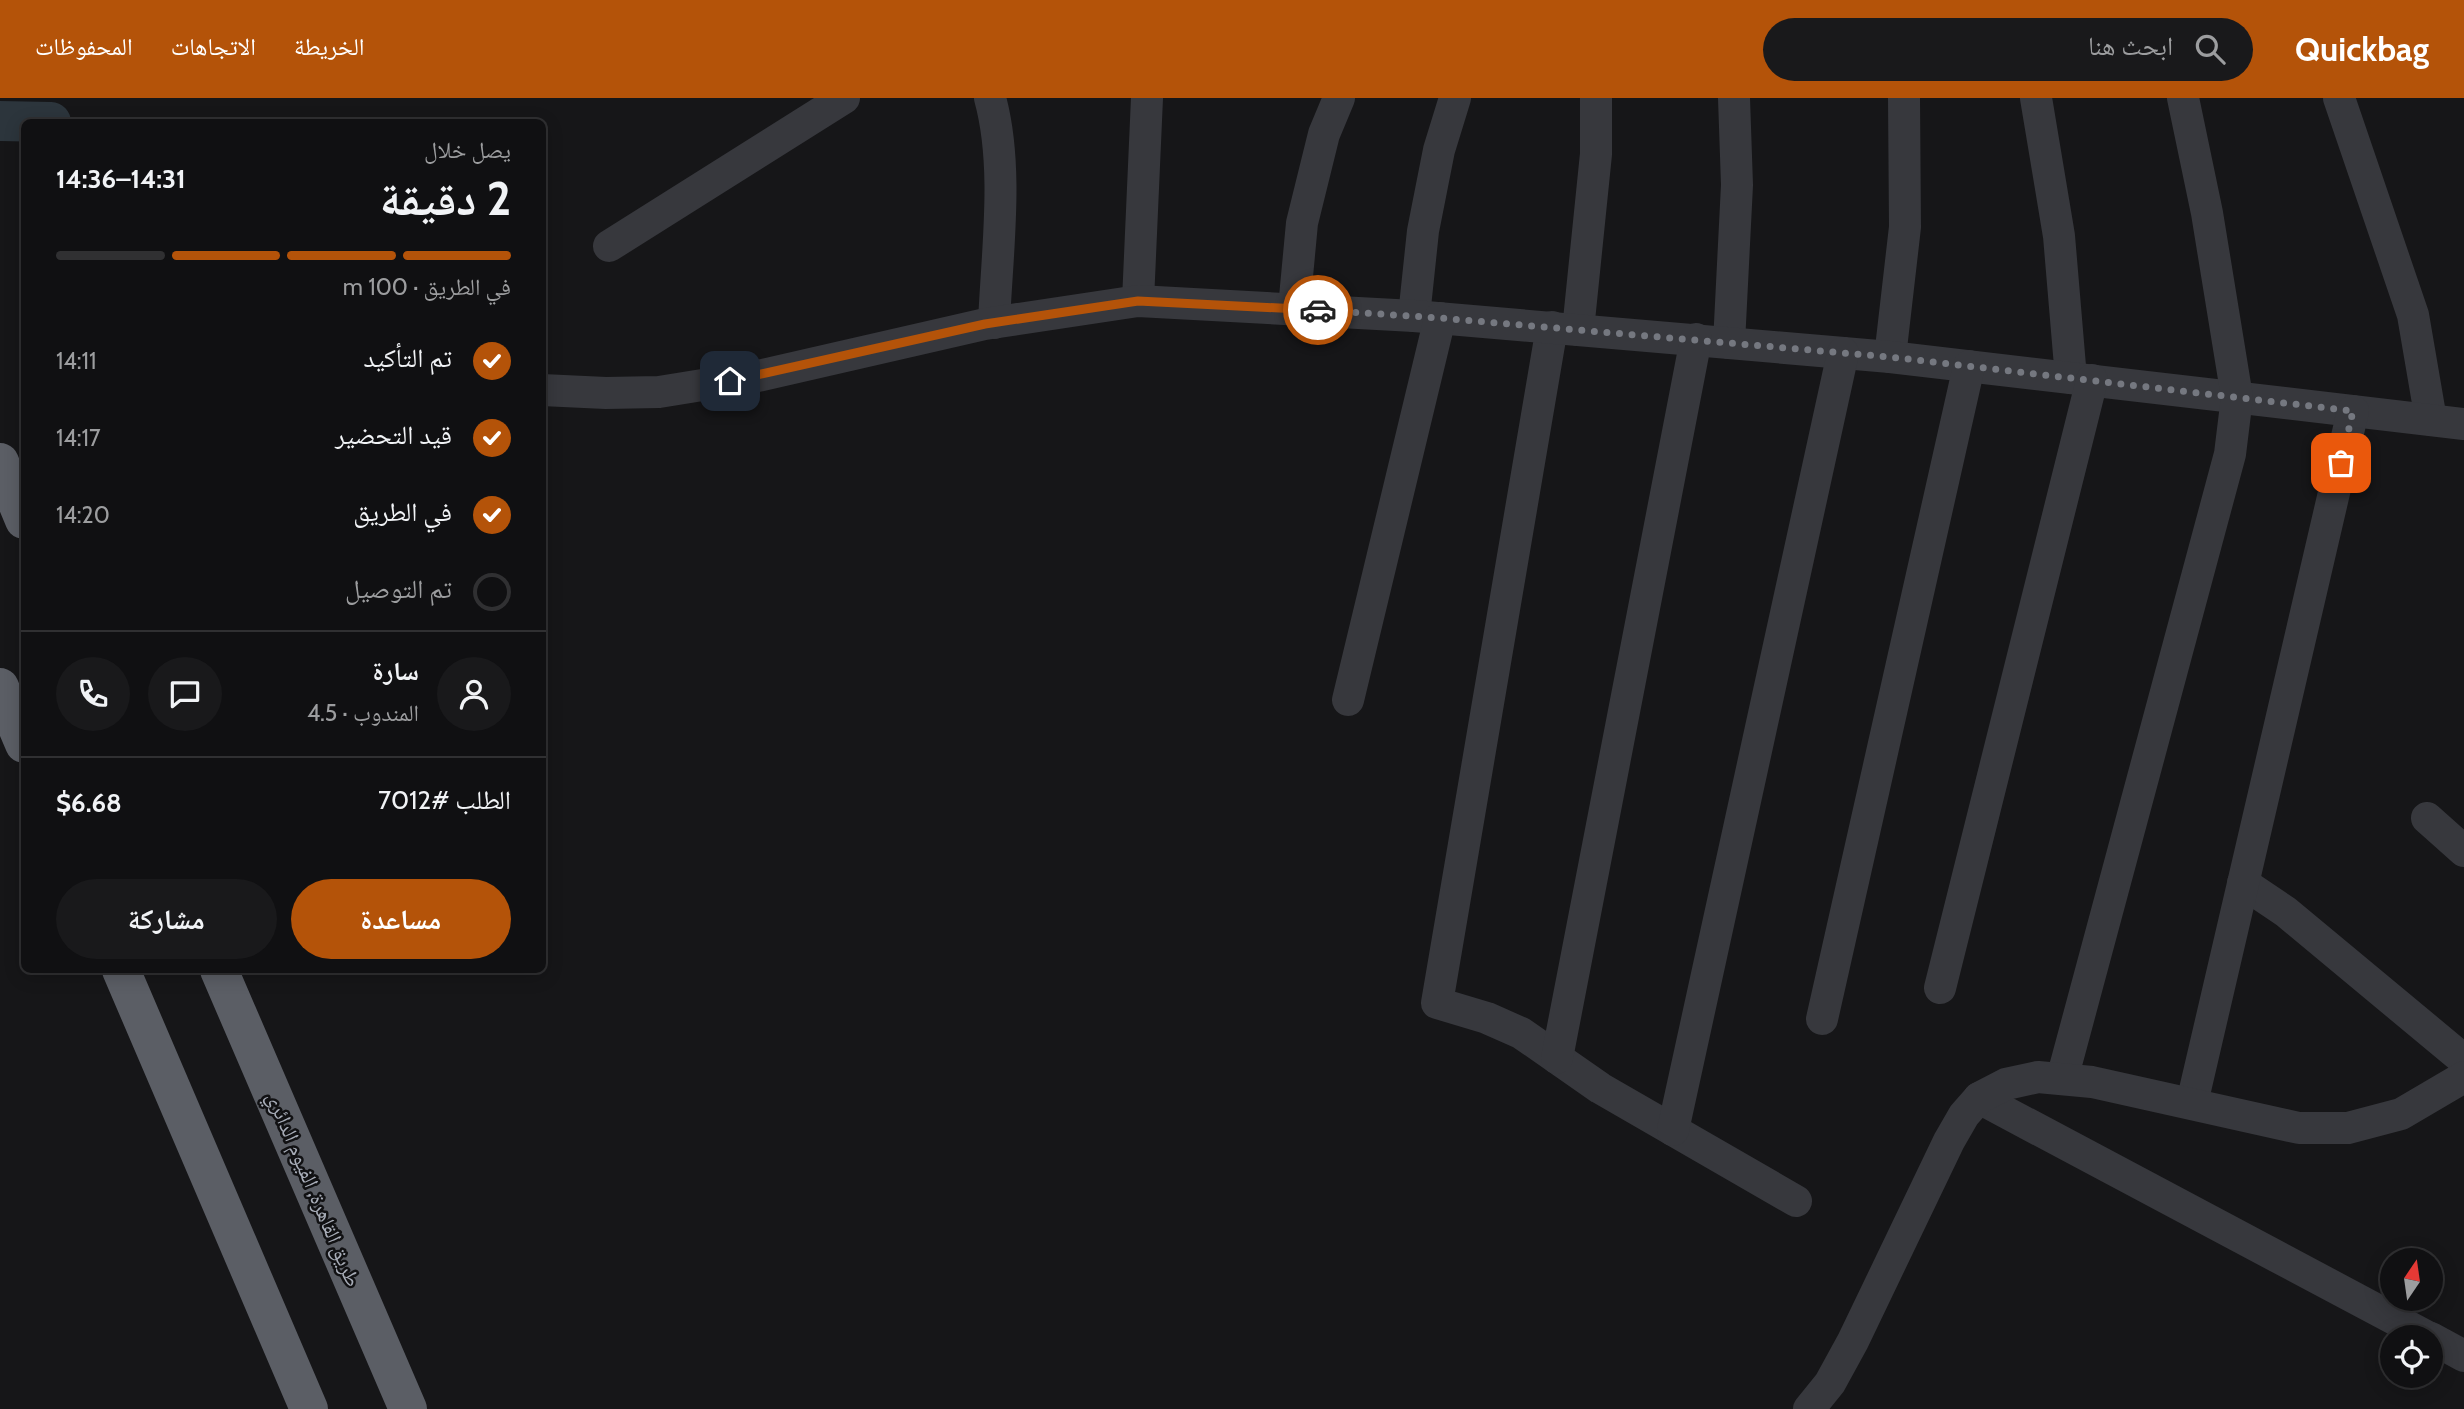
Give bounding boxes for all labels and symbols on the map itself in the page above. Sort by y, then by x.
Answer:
courier [1283,275,1353,345]
pin [700,351,760,411]
pin [2311,433,2371,493]
street label: طريق القاهرة, الفيوم الدائري [258,1088,366,1292]
north arrow [2380,1248,2443,1311]

